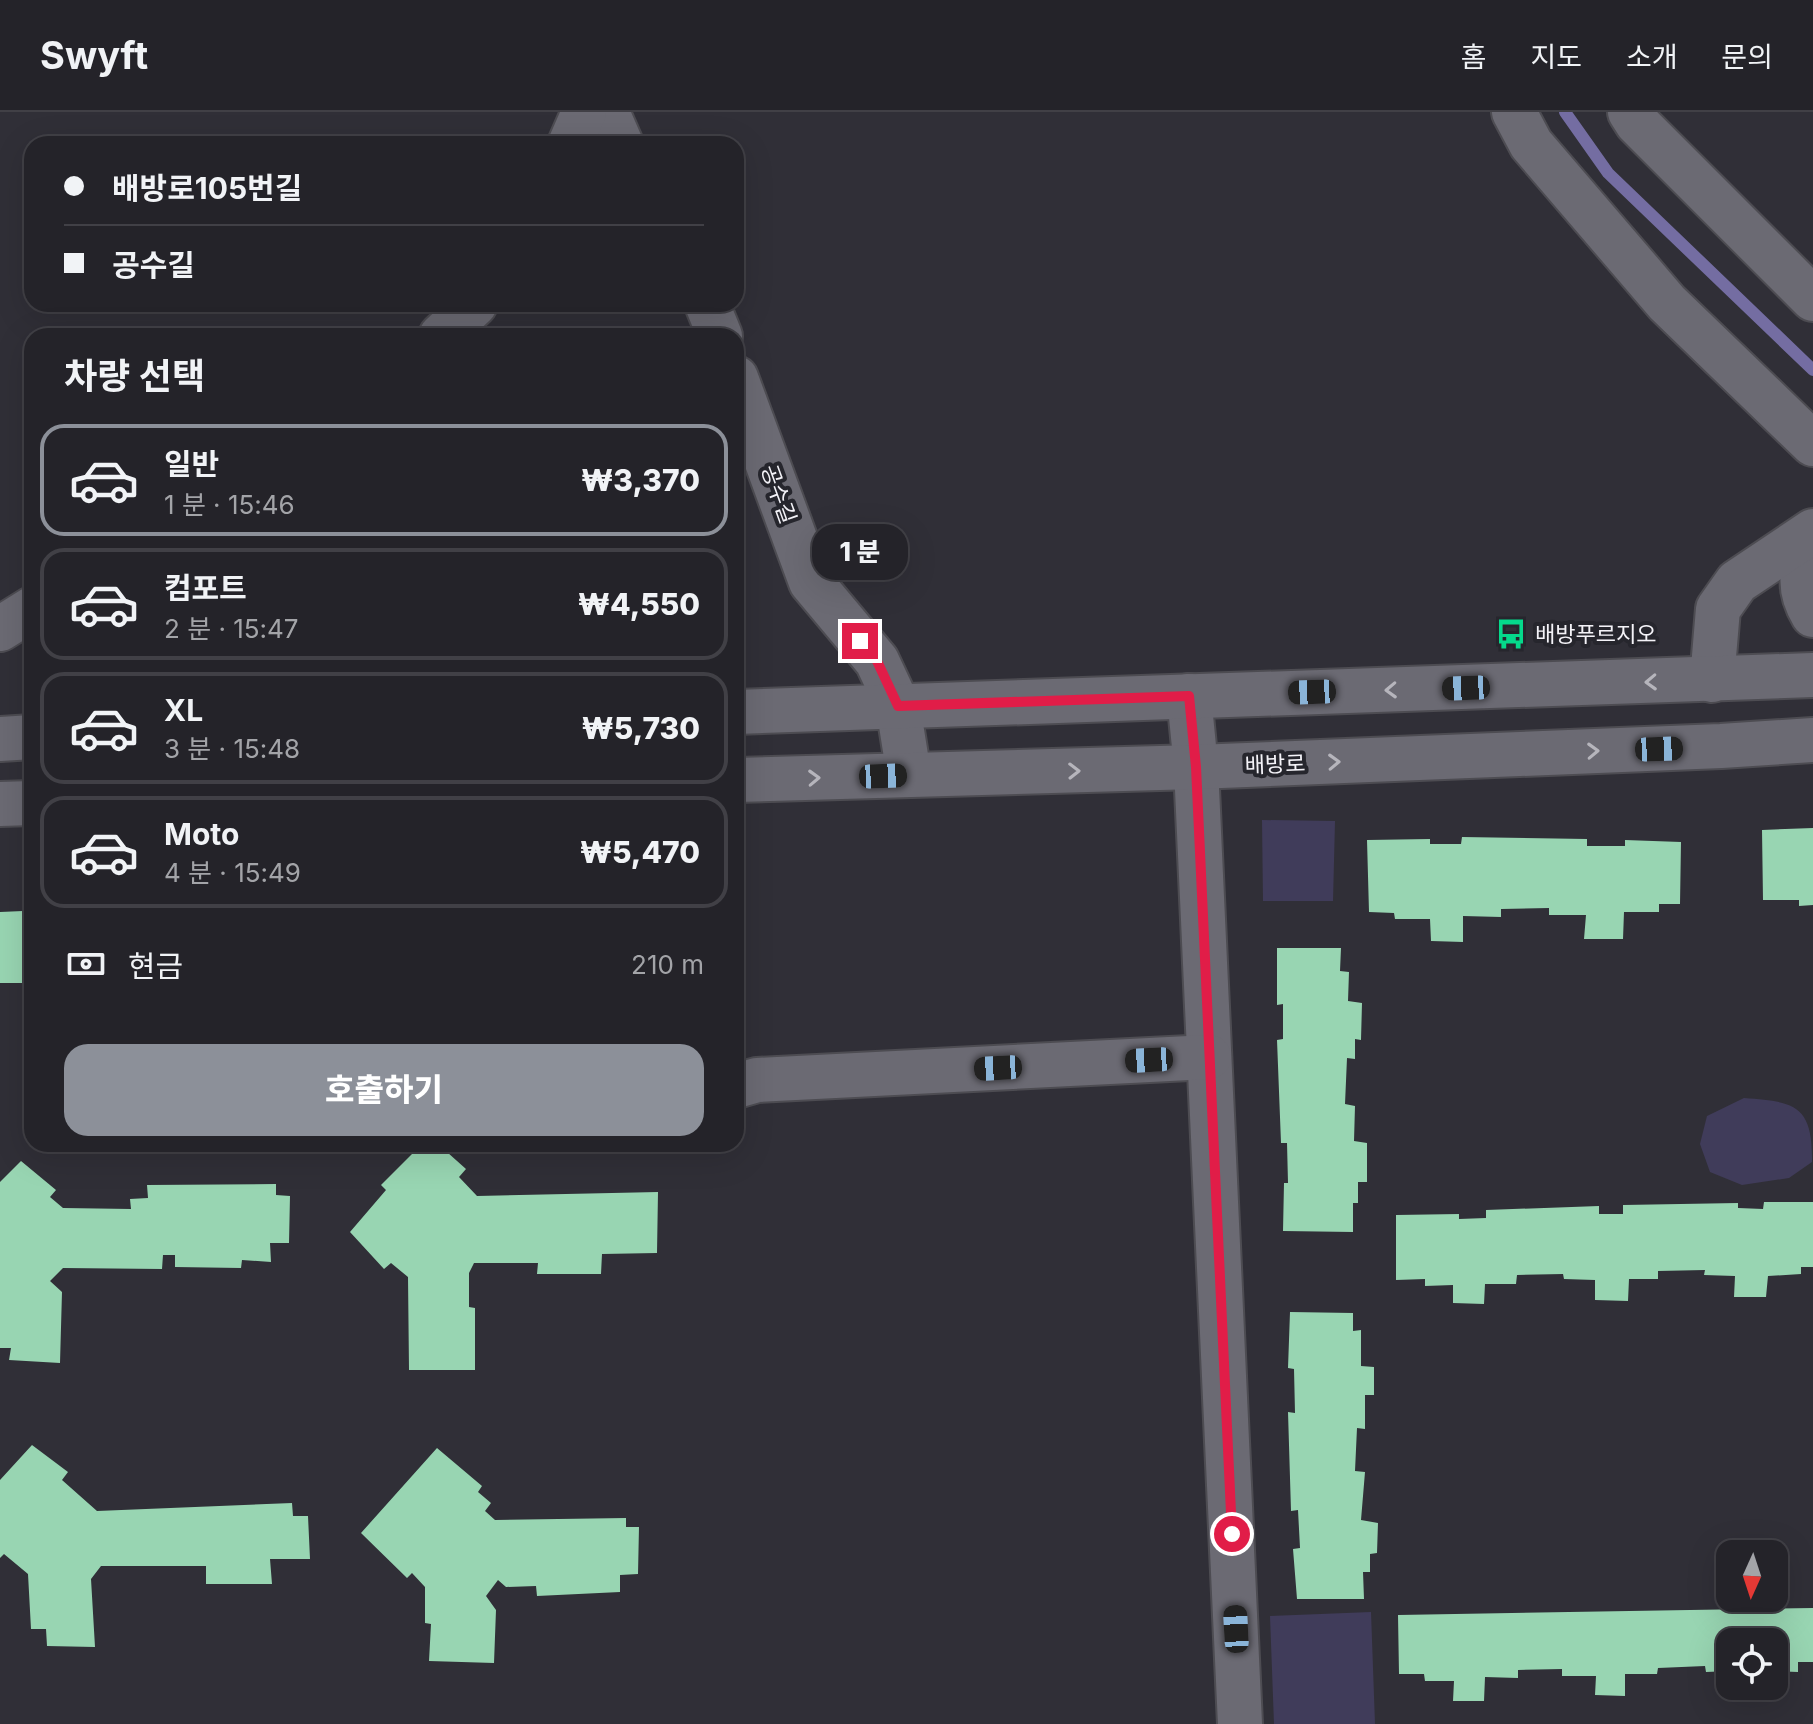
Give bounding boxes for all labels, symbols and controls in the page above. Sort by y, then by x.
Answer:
text: Swyft [40,32,148,78]
text: 홈 [1461,40,1486,74]
text: 지도 [1530,40,1582,74]
text: 소개 [1626,40,1677,74]
text: 문의 [1721,40,1773,74]
text: 배방로105번길 [112,170,302,206]
text: 공수길 [112,247,195,283]
text: 차량 선택 [64,354,205,398]
icon: car [68,444,140,516]
text: 일반 [164,446,219,482]
street label: 공수길 [756,461,802,527]
text: ₩3,370 [581,462,700,498]
text: 1 분 · 15:46 [164,489,295,520]
callout: 1 분 [812,525,908,581]
text: 1 분 [839,536,881,567]
icon: car [68,568,140,640]
text: 컴포트 [164,570,247,606]
text: ₩4,550 [578,586,700,622]
text: 2 분 · 15:47 [164,613,299,644]
bus stop icon: 배방푸르지오 [1494,617,1528,651]
place label: 배방푸르지오 [1535,621,1656,647]
route end [842,623,878,659]
one-way arrow [1644,674,1657,691]
car [1442,675,1490,701]
car [1288,679,1336,705]
one-way arrow [1384,681,1397,698]
icon: car [68,692,140,764]
text: XL [164,692,203,728]
text: ₩5,730 [582,710,700,746]
text: 3 분 · 15:48 [164,733,300,764]
car [1635,736,1683,762]
one-way arrow [1588,743,1600,760]
street label: 배방로 [1244,750,1306,778]
one-way arrow [1328,753,1341,770]
one-way arrow [1068,762,1081,779]
car [859,763,907,789]
one-way arrow [808,769,821,786]
icon: car [68,816,140,888]
text: Moto [164,816,239,852]
text: ₩5,470 [580,834,700,870]
text: 4 분 · 15:49 [164,857,301,888]
icon: cash [64,942,108,986]
text: 현금 [128,948,183,984]
text: 210 m [631,949,704,980]
button: 호출하기 [64,1044,704,1136]
car [1124,1047,1174,1073]
car [973,1055,1023,1081]
route start [1214,1516,1250,1552]
north arrow [1716,1540,1788,1612]
map controls [1716,1540,1788,1700]
car [1223,1604,1249,1654]
button: locate [1716,1628,1788,1700]

